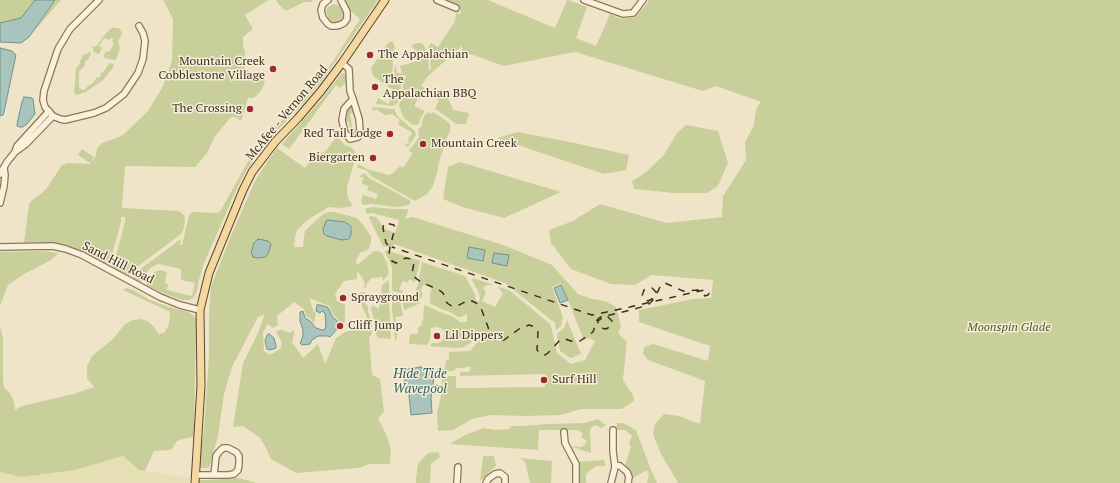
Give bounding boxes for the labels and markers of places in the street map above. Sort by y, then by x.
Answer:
place label: The Appalachian [378,48,468,62]
marker: The Appalachian [365,50,375,60]
place label: Mountain Creek Cobblestone Village [158,55,265,83]
marker: Mountain Creek Cobblestone Village [268,64,278,74]
place label: The Appalachian BBQ [383,73,477,101]
marker: The Appalachian BBQ [370,82,380,92]
place label: The Crossing [172,102,242,116]
marker: The Crossing [245,104,255,114]
place label: Red Tail Lodge [303,127,382,141]
marker: Red Tail Lodge [385,129,395,139]
place label: Mountain Creek [431,137,517,151]
marker: Mountain Creek [418,139,428,149]
place label: Biergarten [309,151,365,165]
marker: Biergarten [368,153,378,163]
place label: Sprayground [351,291,419,305]
marker: Sprayground [338,293,348,303]
place label: Cliff Jump [348,319,402,333]
marker: Cliff Jump [335,321,345,331]
place label: Lil Dippers [445,329,503,343]
marker: Lil Dippers [432,331,442,341]
place label: Surf Hill [552,373,597,387]
marker: Surf Hill [539,375,549,385]

